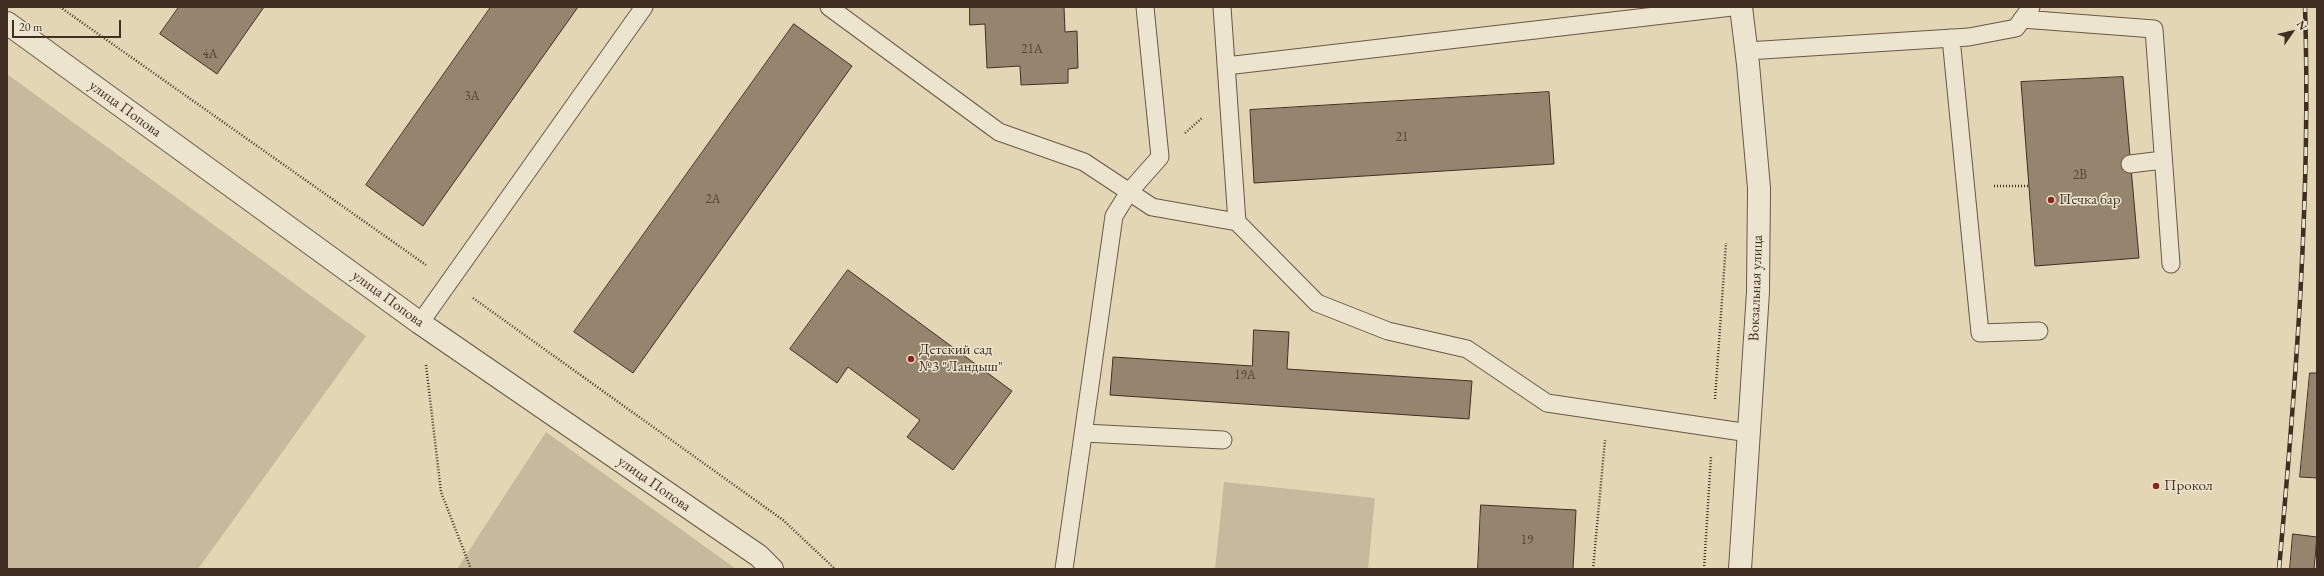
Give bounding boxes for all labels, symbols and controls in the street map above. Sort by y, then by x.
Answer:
scale bar [14,12,123,38]
north arrow [2272,12,2312,52]
text: N [2294,18,2310,33]
text: 20 m [19,19,42,35]
house number: 21А [1021,41,1043,57]
house number: 4А [202,46,218,62]
street label: улица Попова [85,77,165,141]
house number: 3А [464,88,480,104]
house number: 21 [1396,129,1408,145]
house number: 2В [2073,167,2087,183]
house number: 2А [705,191,721,207]
place label: Печка бар [2059,191,2120,209]
marker: Печка бар [2046,195,2056,205]
street label: Вокзальная улица [1745,234,1767,342]
street label: улица Попова [348,267,428,331]
place label: Детский сад №3 "Ландыш" [919,341,1003,376]
marker: Детский сад №3 "Ландыш" [906,354,916,364]
house number: 19А [1234,367,1256,383]
street label: улица Попова [614,452,694,516]
place label: Прокол [2164,477,2213,495]
marker: Прокол [2151,481,2161,491]
house number: 19 [1521,532,1533,548]

